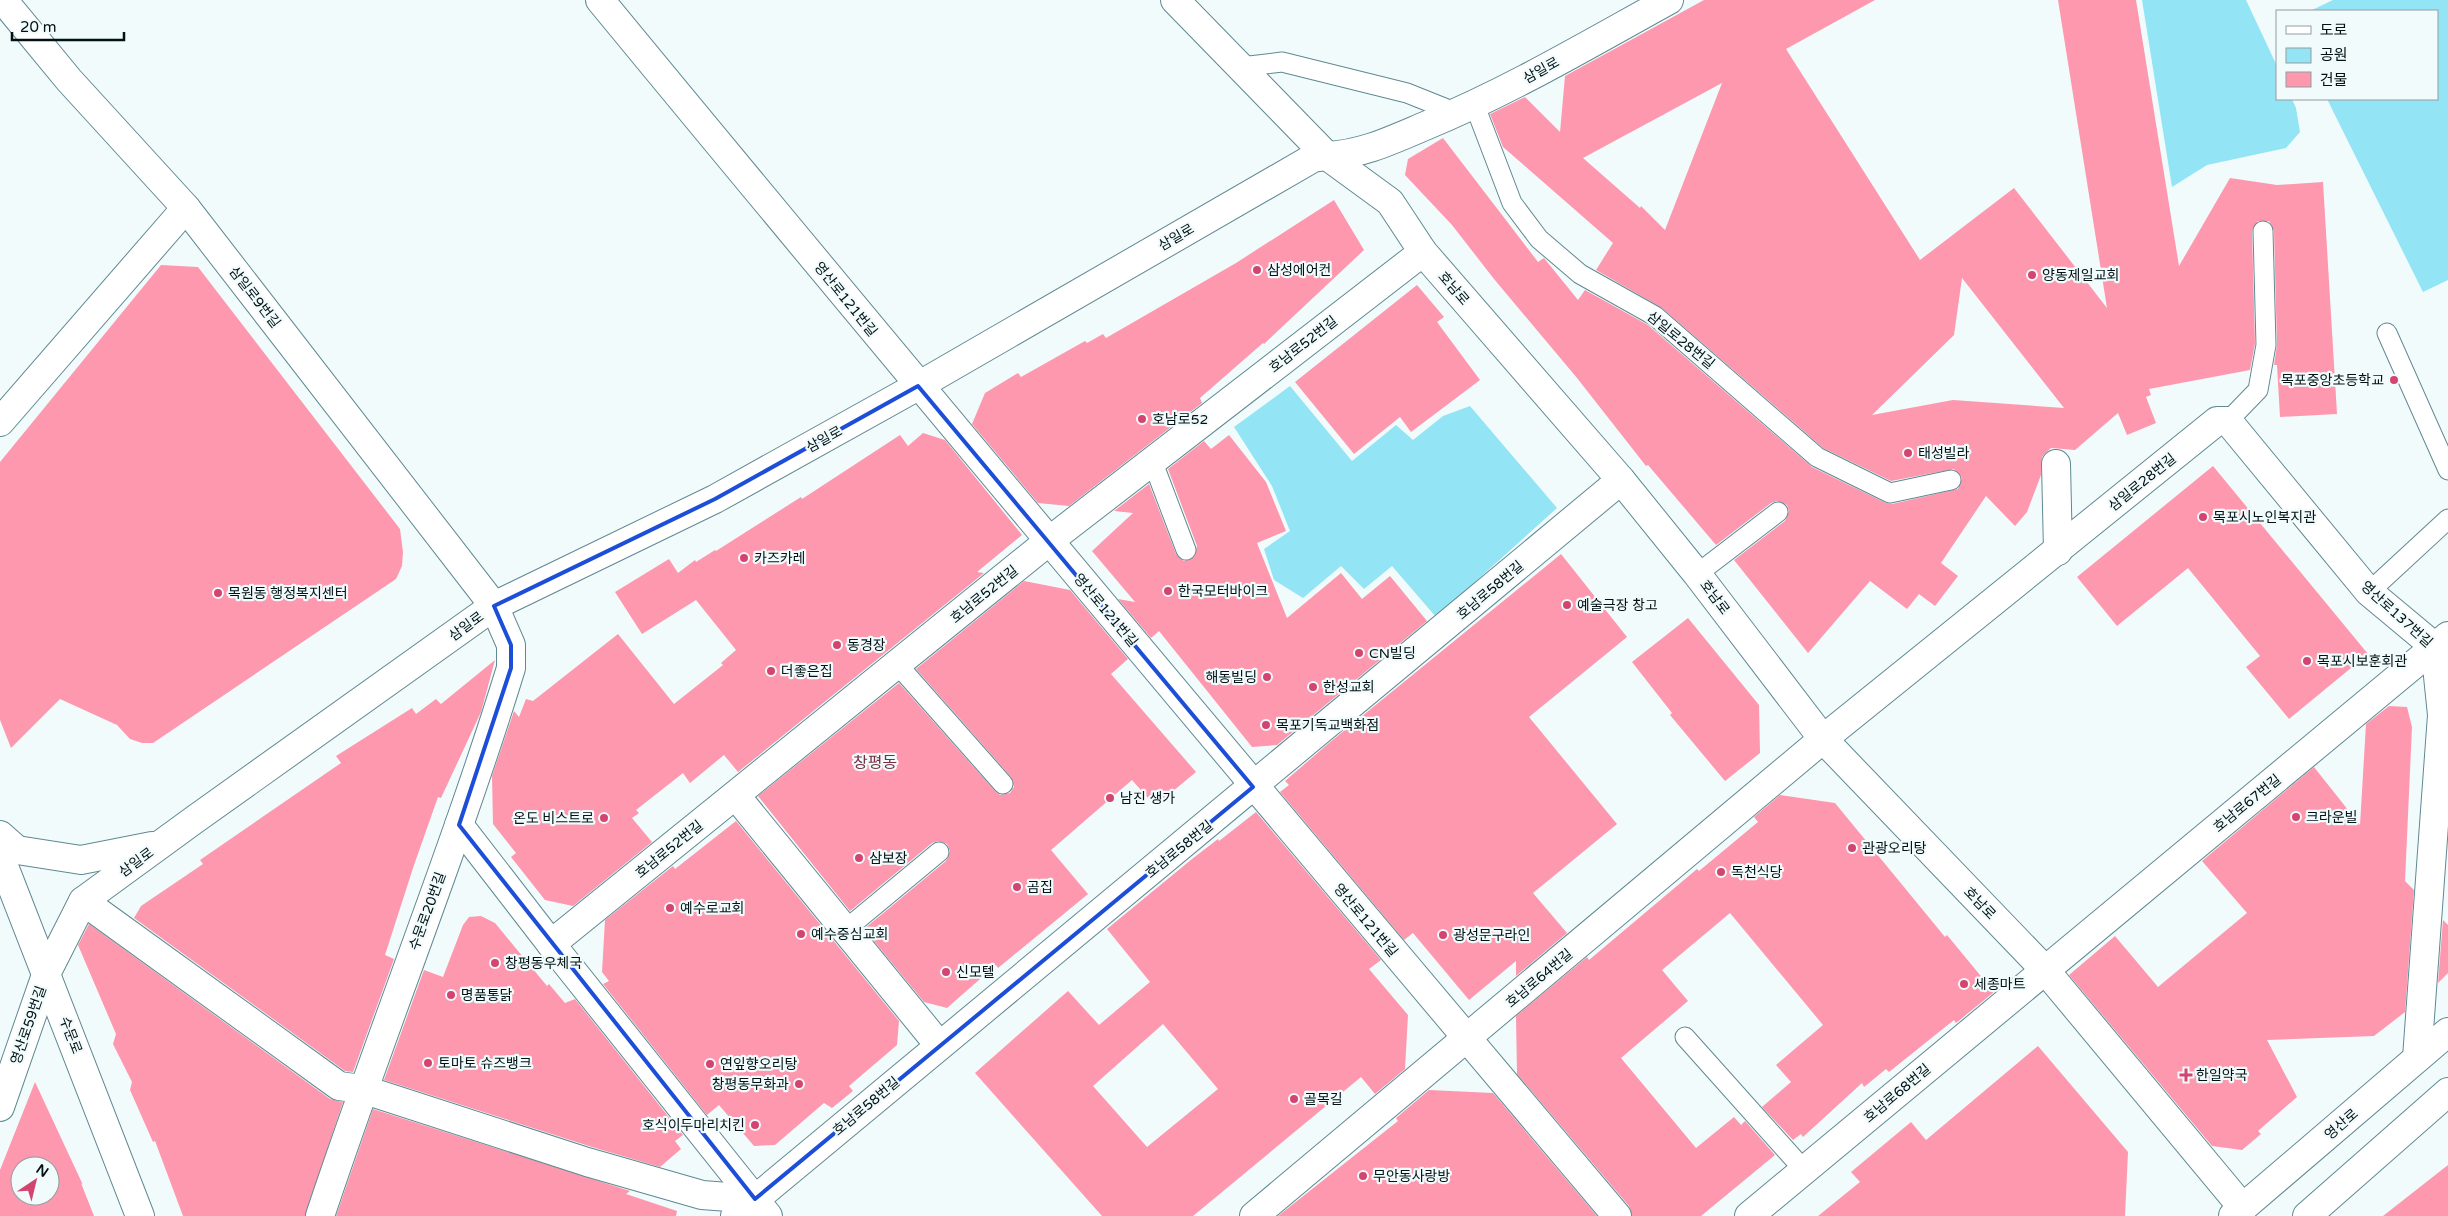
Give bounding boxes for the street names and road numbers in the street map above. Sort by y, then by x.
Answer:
street label: 삼일로 [1520,54,1562,87]
street label: 삼일로 [1155,220,1197,254]
street label: 영산로121번길 [810,259,881,340]
street label: 삼일로9번길 [225,263,284,331]
street label: 호남로 [1435,268,1473,309]
street label: 삼일로28번길 [1643,308,1718,373]
street label: 호남로52번길 [1266,312,1341,376]
street label: 삼일로 [803,423,845,456]
street label: 삼일로28번길 [2105,450,2180,515]
street label: 호남로58번길 [1453,558,1527,623]
street label: 호남로52번길 [947,562,1022,627]
street label: 영산로121번길 [1070,570,1141,651]
street label: 호남로 [1696,577,1733,618]
street label: 영산로137번길 [2357,578,2436,651]
street label: 삼일로 [446,608,487,645]
street label: 호남로67번길 [2210,771,2285,836]
street label: 호남로52번길 [632,817,707,882]
street label: 호남로58번길 [1142,817,1217,882]
street label: 삼일로 [116,844,157,881]
street label: 수문로20번길 [405,870,449,953]
street label: 영산로121번길 [1330,880,1401,961]
street label: 호남로 [1960,884,1999,923]
street label: 호남로64번길 [1502,946,1576,1011]
street label: 영산로59번길 [7,984,50,1067]
street label: 수문로 [56,1014,85,1056]
street label: 호남로68번길 [1860,1061,1934,1126]
street label: 호남로58번길 [829,1074,903,1139]
street label: 영산로 [2321,1105,2362,1143]

